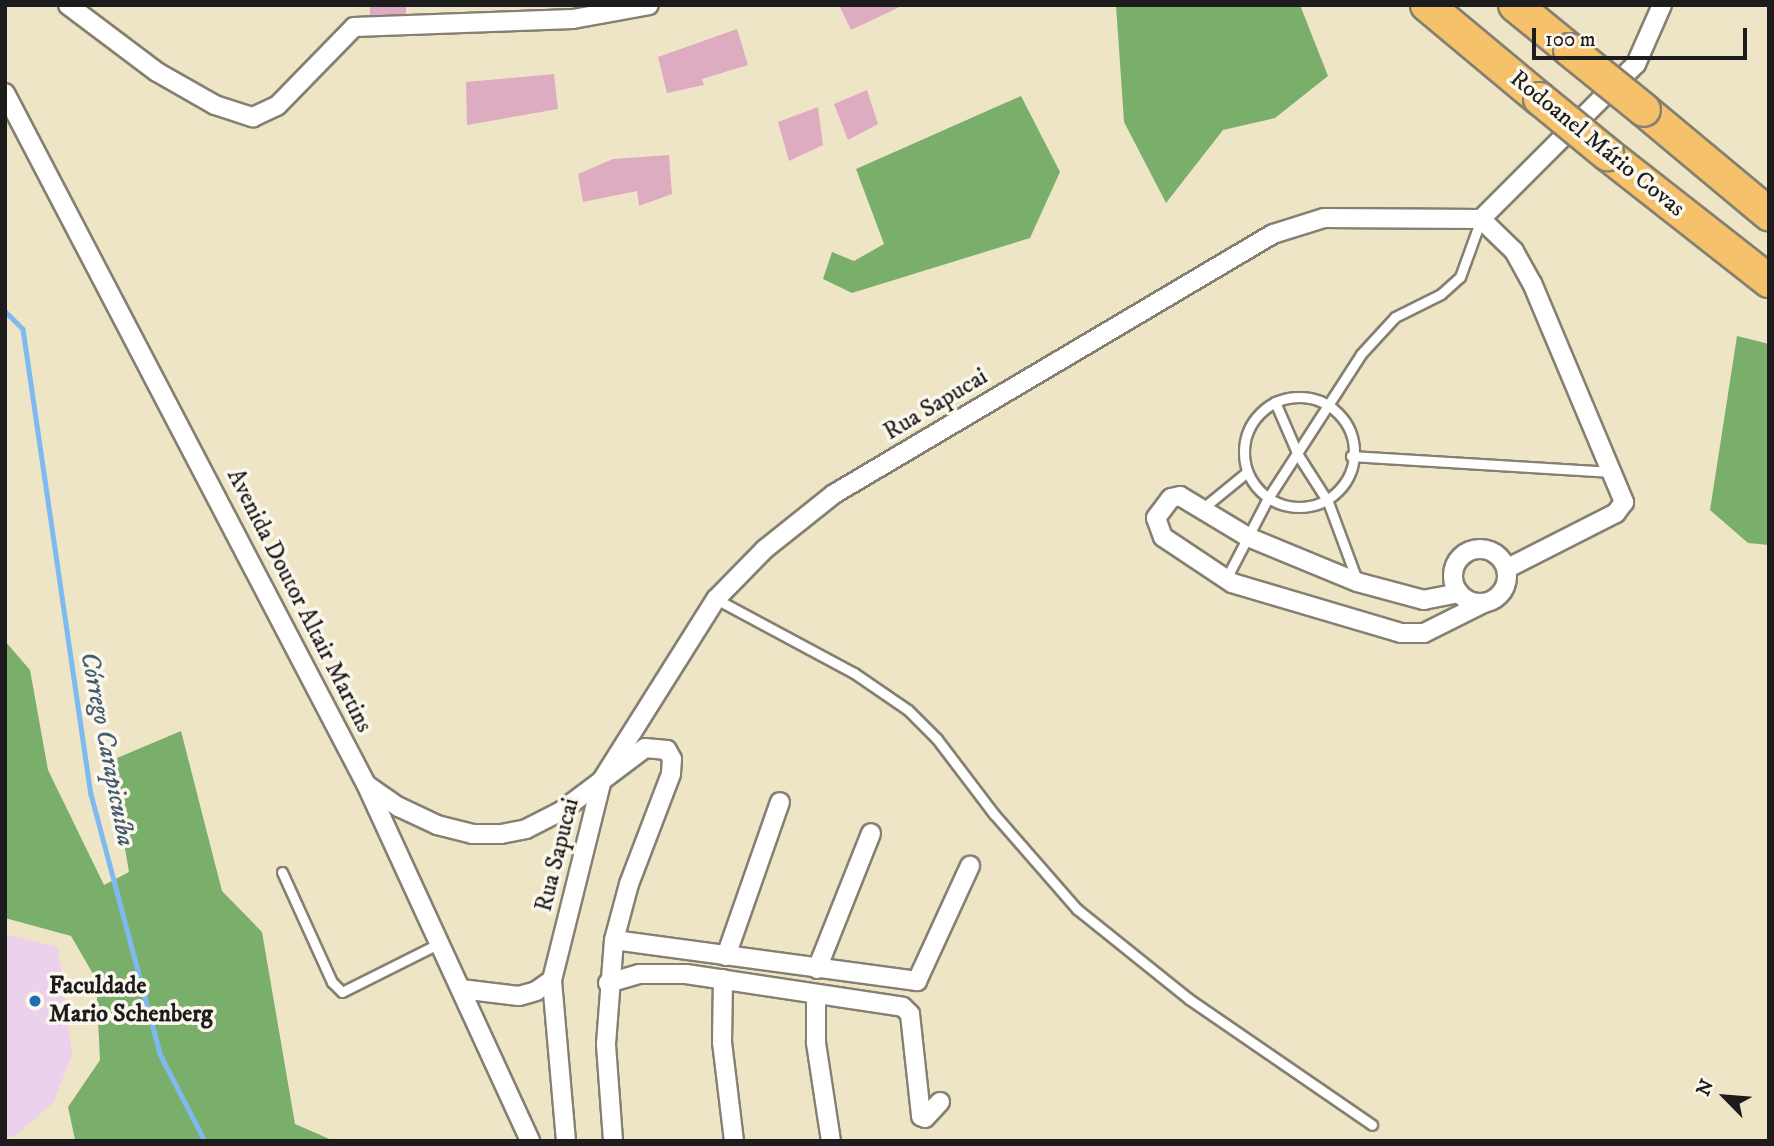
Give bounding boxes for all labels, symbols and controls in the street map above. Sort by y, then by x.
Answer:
scale bar [1536,14,1751,58]
text: 100 m [1545,27,1596,53]
street label: Rodoanel Mário Covas [1504,65,1690,223]
street label: Rua Sapucai [879,363,993,447]
street label: Avenida Doutor Altair Martins [220,464,378,738]
water label: Córrego Carapicuíba [73,649,141,849]
street label: Rua Sapucai [530,795,586,915]
place label: Faculdade Mario Schenberg [49,973,213,1029]
marker: Faculdade Mario Schenberg [27,993,43,1009]
north arrow [1690,1062,1760,1132]
text: N [1692,1076,1719,1100]

